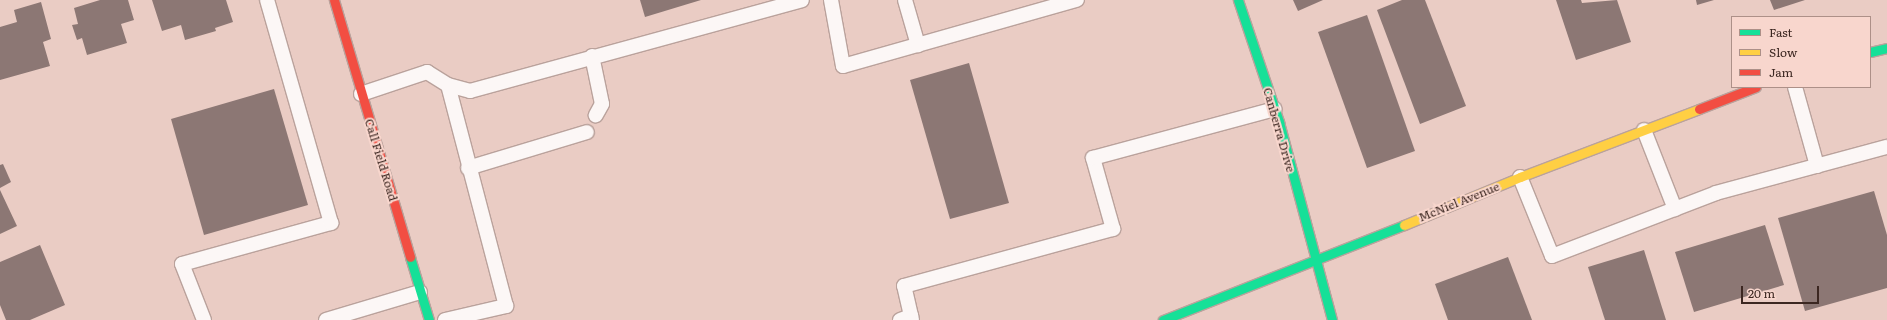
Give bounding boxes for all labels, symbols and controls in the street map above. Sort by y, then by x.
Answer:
legend [1731,16,1871,88]
text: Fast [1769,23,1792,41]
text: Slow [1769,43,1797,61]
text: Jam [1769,63,1793,81]
street label: Canberra Drive [1260,86,1298,174]
street label: Call Field Road [362,117,400,203]
street label: McNiel Avenue [1416,179,1502,225]
scale bar [1743,278,1821,304]
text: 20 m [1748,284,1775,302]

